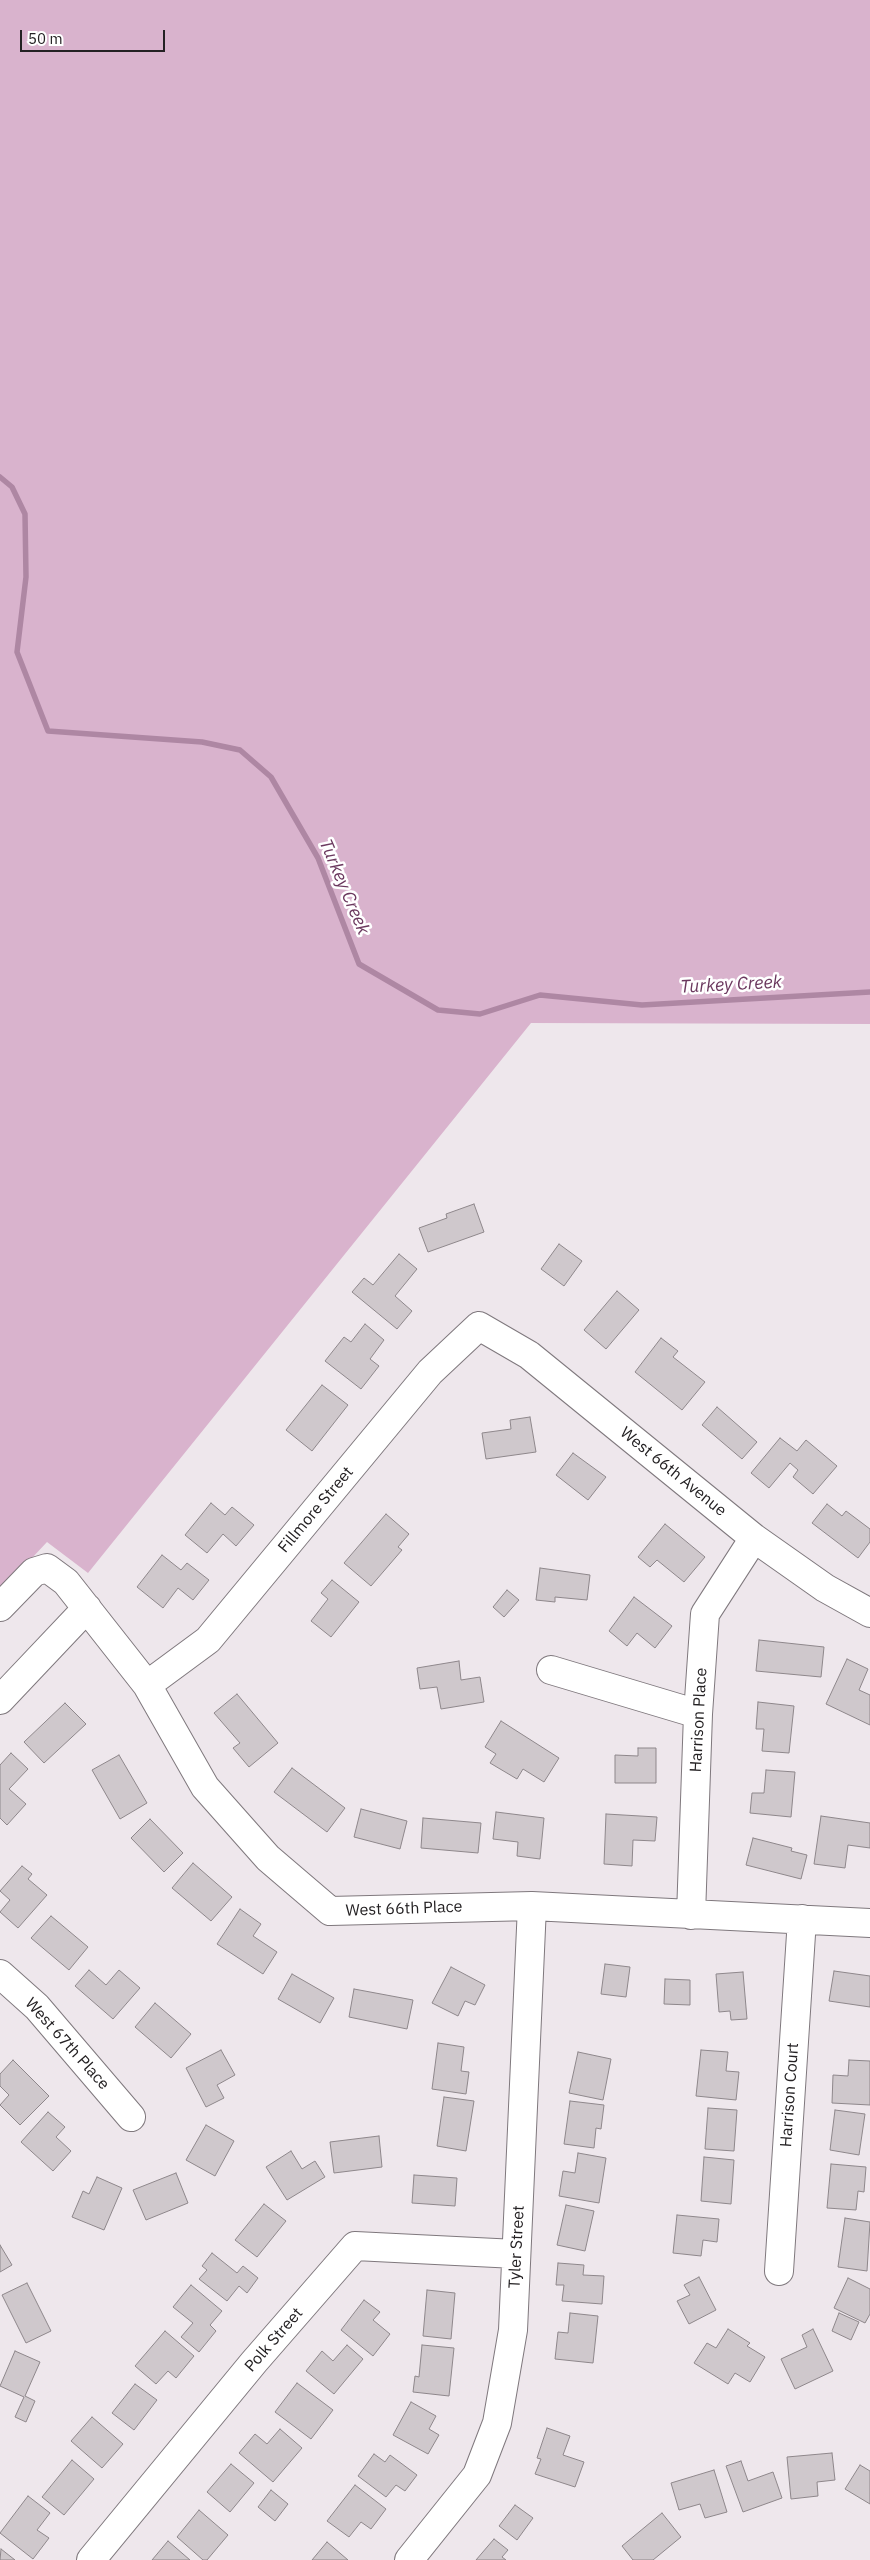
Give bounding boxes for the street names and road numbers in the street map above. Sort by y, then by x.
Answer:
street label: West 66th Avenue [616,1423,730,1521]
street label: Fillmore Street [274,1463,358,1557]
street label: Harrison Place [687,1667,711,1773]
street label: West 66th Place [345,1897,463,1921]
street label: West 67th Place [21,1994,113,2094]
street label: Harrison Court [777,2042,803,2148]
street label: Tyler Street [505,2205,529,2289]
street label: Polk Street [241,2304,307,2376]

